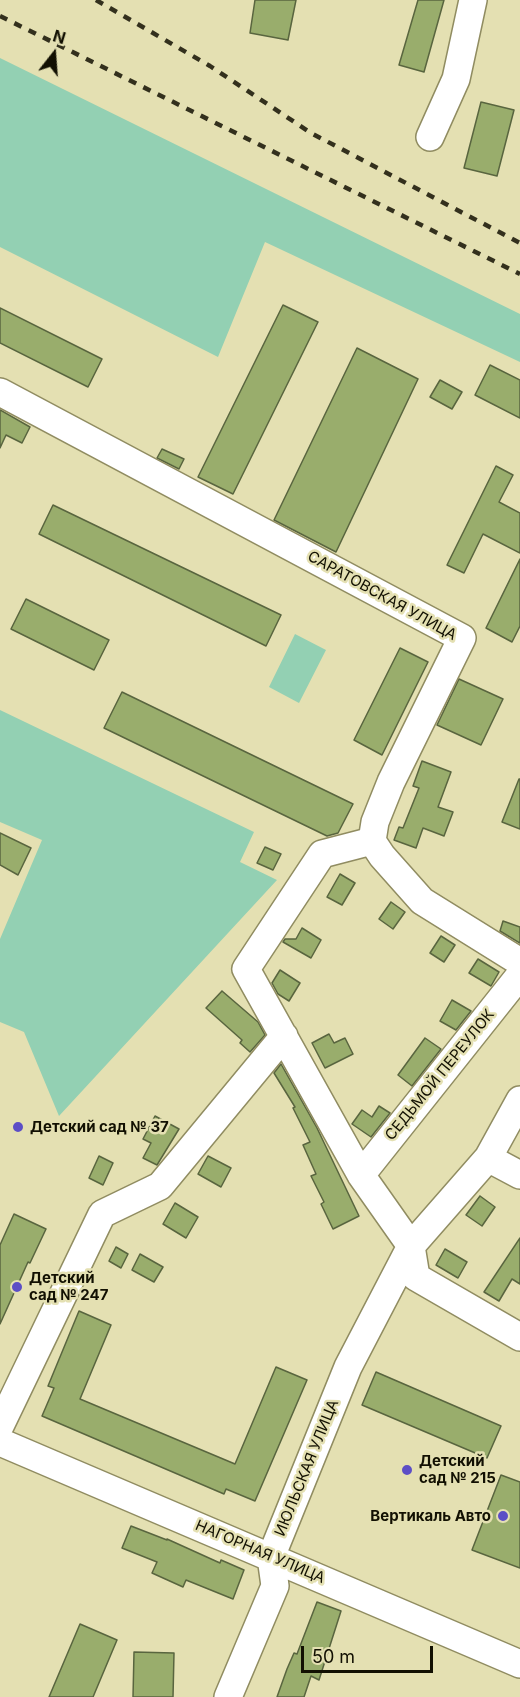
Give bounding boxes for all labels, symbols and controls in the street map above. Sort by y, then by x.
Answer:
north arrow [24,24,84,84]
text: N [50,25,68,48]
street label: САРАТОВСКАЯ УЛИЦА [304,548,460,644]
street label: СЕДЬМОЙ ПЕРЕУЛОК [382,1006,498,1144]
place label: Детский сад № 37 [30,1118,169,1136]
marker: Детский сад № 37 [11,1120,25,1134]
place label: Детский сад № 247 [29,1269,108,1304]
marker: Детский сад № 247 [10,1280,24,1294]
street label: ИЮЛЬСКАЯ УЛИЦА [271,1397,343,1539]
place label: Детский сад № 215 [419,1452,496,1487]
marker: Детский сад № 215 [400,1463,414,1477]
place label: Вертикаль Авто [370,1507,491,1525]
marker: Вертикаль Авто [496,1509,510,1523]
street label: НАГОРНАЯ УЛИЦА [192,1517,328,1587]
scale bar [304,1634,436,1672]
text: 50 m [312,1646,355,1667]

